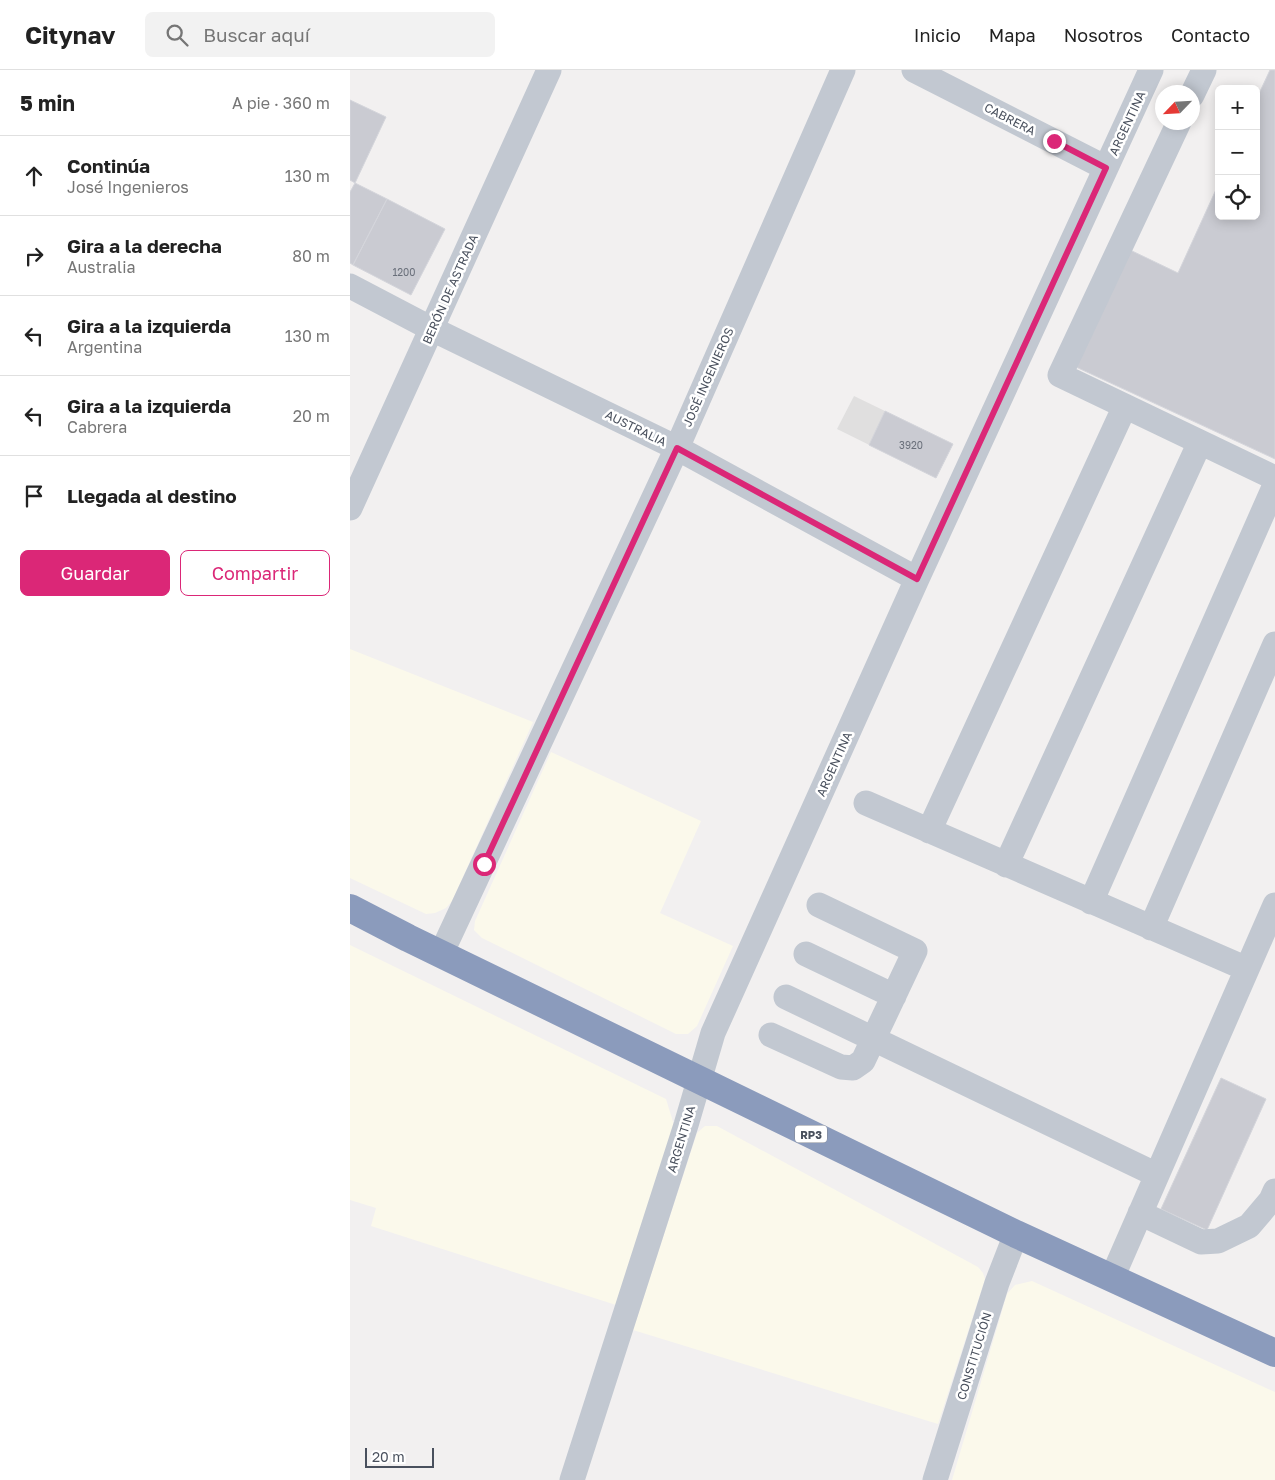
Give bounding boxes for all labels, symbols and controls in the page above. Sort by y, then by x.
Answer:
search box [145,12,495,57]
text: Citynav [25,20,115,49]
icon: search [163,21,191,49]
text: Buscar aquí [203,23,310,46]
text: Inicio [914,24,961,46]
text: Mapa [989,24,1036,46]
text: Nosotros [1064,24,1143,46]
text: Contacto [1171,24,1250,46]
north arrow [1155,85,1200,130]
map controls [1215,85,1260,220]
button: + [1215,85,1260,130]
street label: ARGENTINA [1106,88,1148,158]
text: 5 min [20,90,75,116]
text: A pie · 360 m [232,93,330,113]
street label: CABRERA [982,100,1038,138]
route end [1043,130,1066,153]
button: − [1215,130,1260,175]
text: Continúa [67,154,150,177]
icon: ahead [20,162,48,190]
text: 130 m [285,166,330,186]
button: locate [1215,175,1260,220]
text: José Ingenieros [67,177,189,197]
street label: BERÓN DE ASTRADA [419,232,481,346]
text: Gira a la derecha [67,234,222,257]
icon: right [20,242,48,270]
text: 80 m [292,246,330,266]
text: Australia [67,257,136,277]
house number: 1200 [392,266,416,278]
text: Gira a la izquierda [67,314,231,337]
icon: left [20,322,48,350]
street label: JOSÉ INGENIEROS [679,325,737,429]
text: 130 m [285,326,330,346]
text: Argentina [67,337,142,357]
text: Gira a la izquierda [67,394,231,417]
icon: left [20,402,48,430]
text: 20 m [293,406,330,426]
street label: AUSTRALIA [603,407,669,449]
text: Cabrera [67,417,127,437]
house number: 3920 [899,439,923,451]
icon: arrive [20,482,48,510]
text: Llegada al destino [67,484,237,507]
button: Guardar [20,550,170,596]
button: Compartir [180,550,330,596]
street label: ARGENTINA [813,729,855,799]
route start [473,853,496,876]
street label: ARGENTINA [664,1104,698,1174]
road number: RP3 [795,1126,827,1142]
street label: CONSTITUCIÓN [954,1310,994,1402]
scale bar [365,1445,434,1468]
text: 20 m [372,1448,405,1465]

